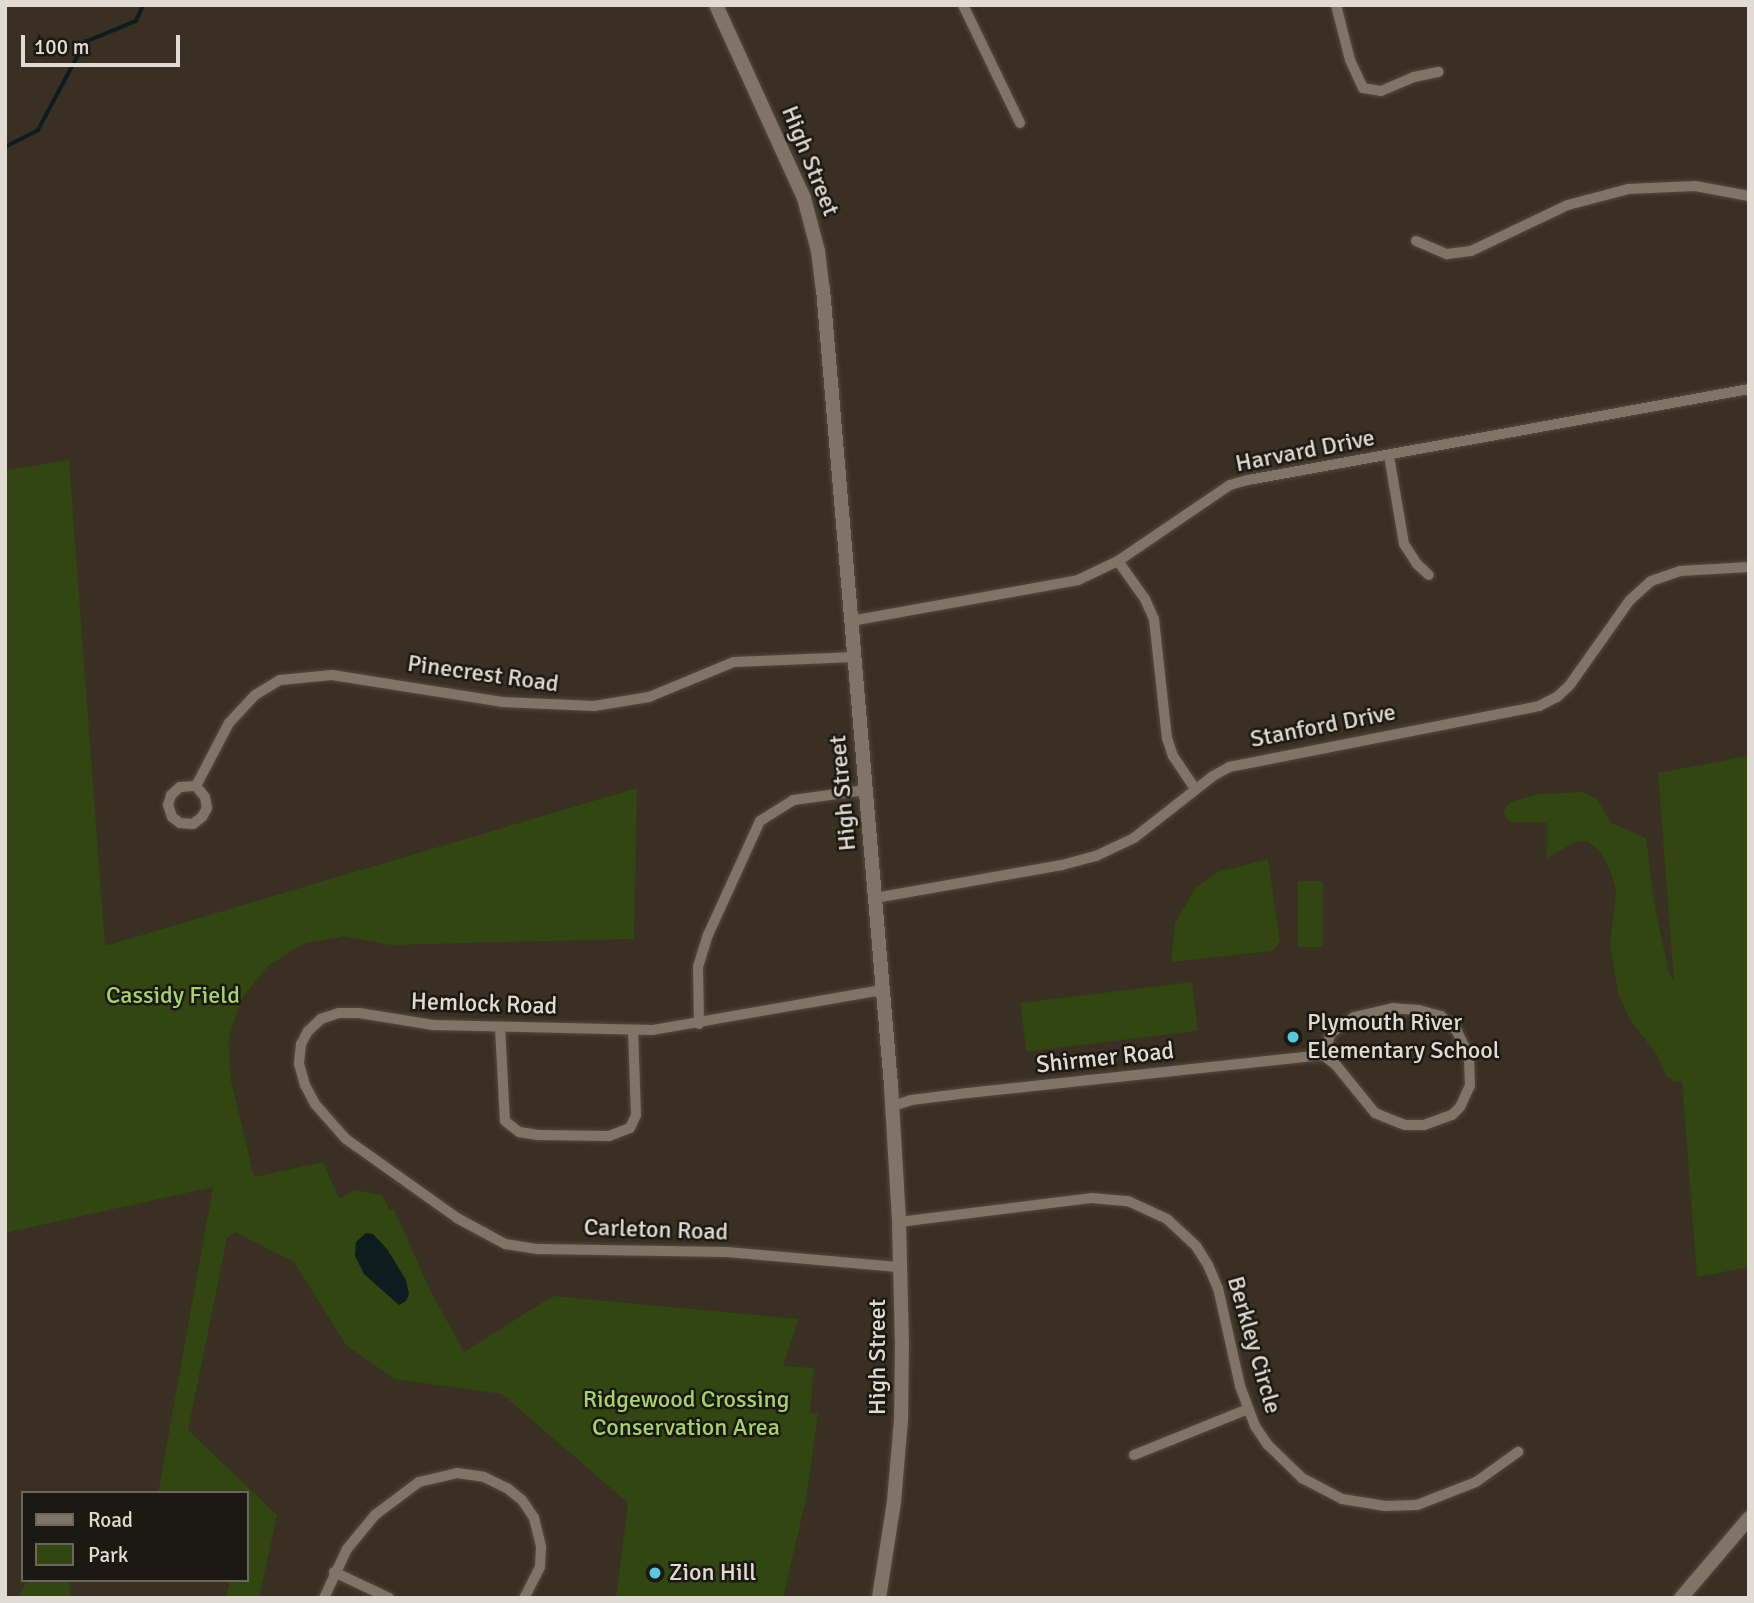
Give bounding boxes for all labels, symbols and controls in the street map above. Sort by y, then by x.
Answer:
scale bar [24,21,184,65]
text: 100 m [34,34,89,60]
street label: High Street [775,102,845,220]
street label: Harvard Drive [1233,423,1377,479]
street label: Pinecrest Road [405,649,561,699]
street label: Stanford Drive [1248,698,1398,754]
street label: High Street [824,734,862,852]
park label: Cassidy Field [106,982,240,1010]
street label: Hemlock Road [410,987,558,1021]
place label: Plymouth River Elementary School [1307,1009,1500,1065]
marker: Plymouth River Elementary School [1285,1029,1301,1045]
street label: Shirmer Road [1035,1036,1175,1080]
street label: Carleton Road [583,1213,729,1247]
street label: Berkley Circle [1221,1273,1287,1417]
street label: High Street [864,1299,892,1415]
park label: Ridgewood Crossing Conservation Area [583,1386,789,1442]
legend [21,1491,248,1582]
text: Road [88,1507,133,1533]
text: Park [88,1542,128,1568]
place label: Zion Hill [669,1559,756,1587]
marker: Zion Hill [647,1565,663,1581]

